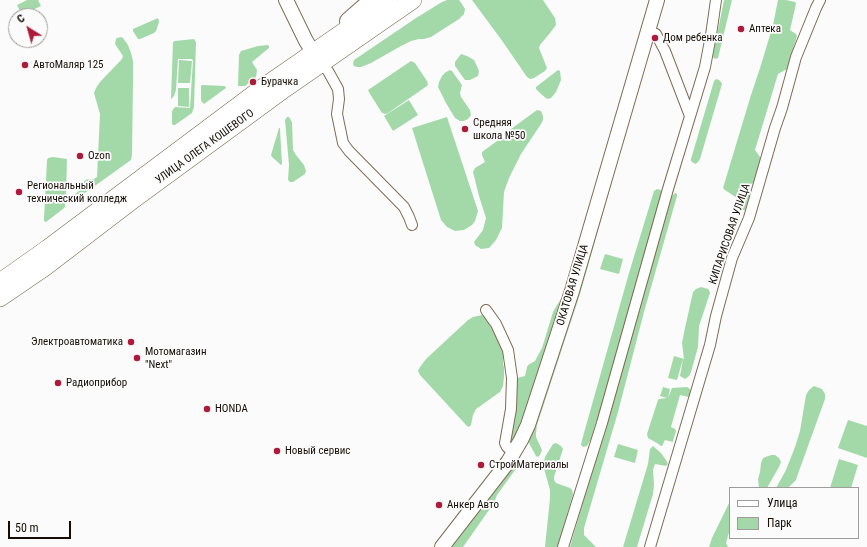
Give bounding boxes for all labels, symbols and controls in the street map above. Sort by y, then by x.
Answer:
north arrow [8,8,48,48]
text: С [15,12,27,26]
place label: Аптека [749,22,781,36]
marker: Аптека [736,24,746,34]
place label: Дом ребенка [663,31,723,45]
marker: Дом ребенка [650,33,660,43]
place label: АвтоМаляр 125 [33,58,104,72]
marker: АвтоМаляр 125 [20,60,30,70]
place label: Бурачка [261,75,298,89]
marker: Бурачка [248,77,258,87]
street label: УЛИЦА ОЛЕГА КОШЕВОГО [153,107,257,187]
place label: Средняя школа №50 [473,116,525,142]
marker: Средняя школа №50 [460,124,470,134]
place label: Ozon [88,149,110,163]
marker: Ozon [75,151,85,161]
place label: Региональный технический колледж [27,179,127,205]
street label: КИПАРИСОВАЯ УЛИЦА [707,182,753,286]
marker: Региональный технический колледж [14,187,24,197]
street label: ОКАТОВАЯ УЛИЦА [554,243,592,327]
place label: Электроавтоматика [31,335,123,349]
marker: Электроавтоматика [126,337,136,347]
place label: Мотомагазин "Next" [145,345,207,371]
marker: Мотомагазин "Next" [132,353,142,363]
place label: Радиоприбор [66,376,127,390]
marker: Радиоприбор [53,378,63,388]
place label: HONDA [215,402,248,416]
marker: HONDA [202,404,212,414]
place label: Новый сервис [285,444,350,458]
marker: Новый сервис [272,446,282,456]
place label: СтройМатериалы [489,458,569,472]
marker: СтройМатериалы [476,460,486,470]
legend [729,487,859,539]
text: Улица [767,496,797,510]
place label: Анкер Авто [447,498,499,512]
marker: Анкер Авто [434,500,444,510]
scale bar [10,513,73,539]
text: Парк [767,516,792,530]
text: 50 m [15,521,39,535]

